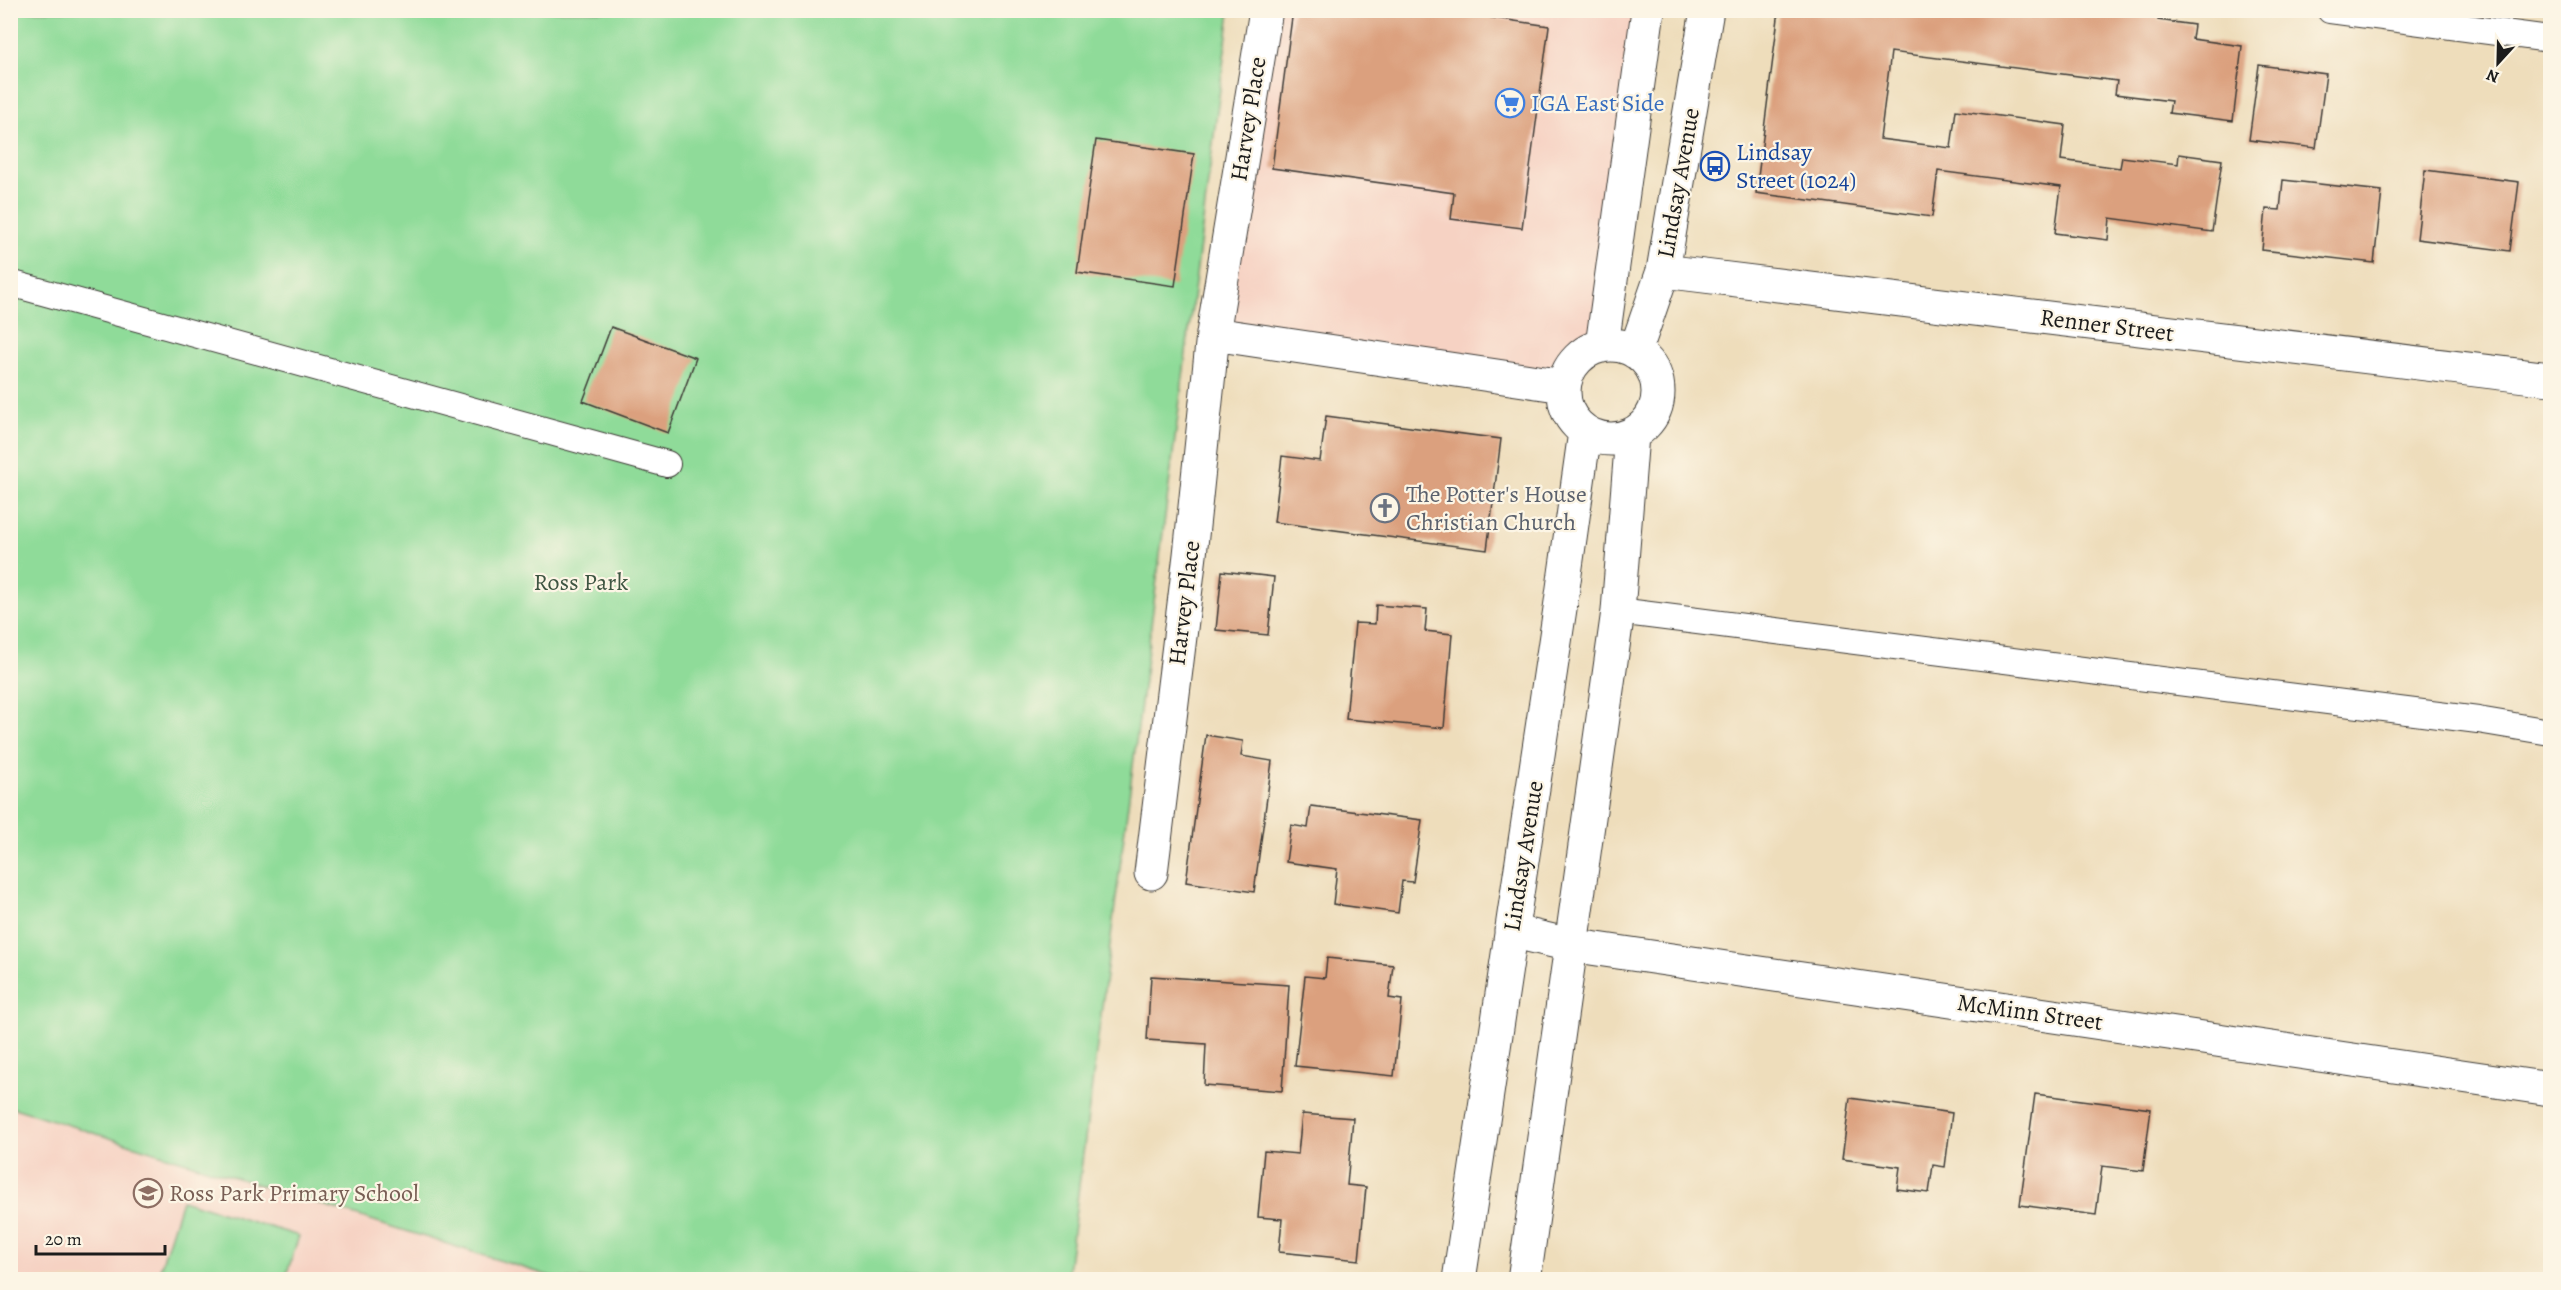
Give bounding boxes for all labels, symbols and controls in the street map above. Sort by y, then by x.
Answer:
north arrow [2468,33,2528,93]
street label: Harvey Place [1222,54,1274,184]
text: N [2483,63,2502,88]
supermarket icon: IGA East Side [1494,87,1526,119]
place label: IGA East Side [1531,87,1665,119]
street label: Lindsay Avenue [1649,105,1707,261]
place label: Lindsay Street (1024) [1736,136,1856,196]
bus stop icon: Lindsay Street (1024) [1699,150,1731,182]
street label: Renner Street [2038,301,2176,349]
place label: The Potter's House Christian Church [1406,478,1587,538]
church icon: The Potter's House Christian Church [1369,492,1401,524]
street label: Harvey Place [1160,539,1208,667]
park label: Ross Park [534,566,629,598]
street label: Lindsay Avenue [1495,778,1551,934]
street label: McMinn Street [1955,986,2105,1038]
school or university icon: Ross Park Primary School [132,1177,164,1209]
place label: Ross Park Primary School [169,1177,419,1209]
scale bar [36,1218,165,1256]
text: 20 m [45,1227,82,1251]

